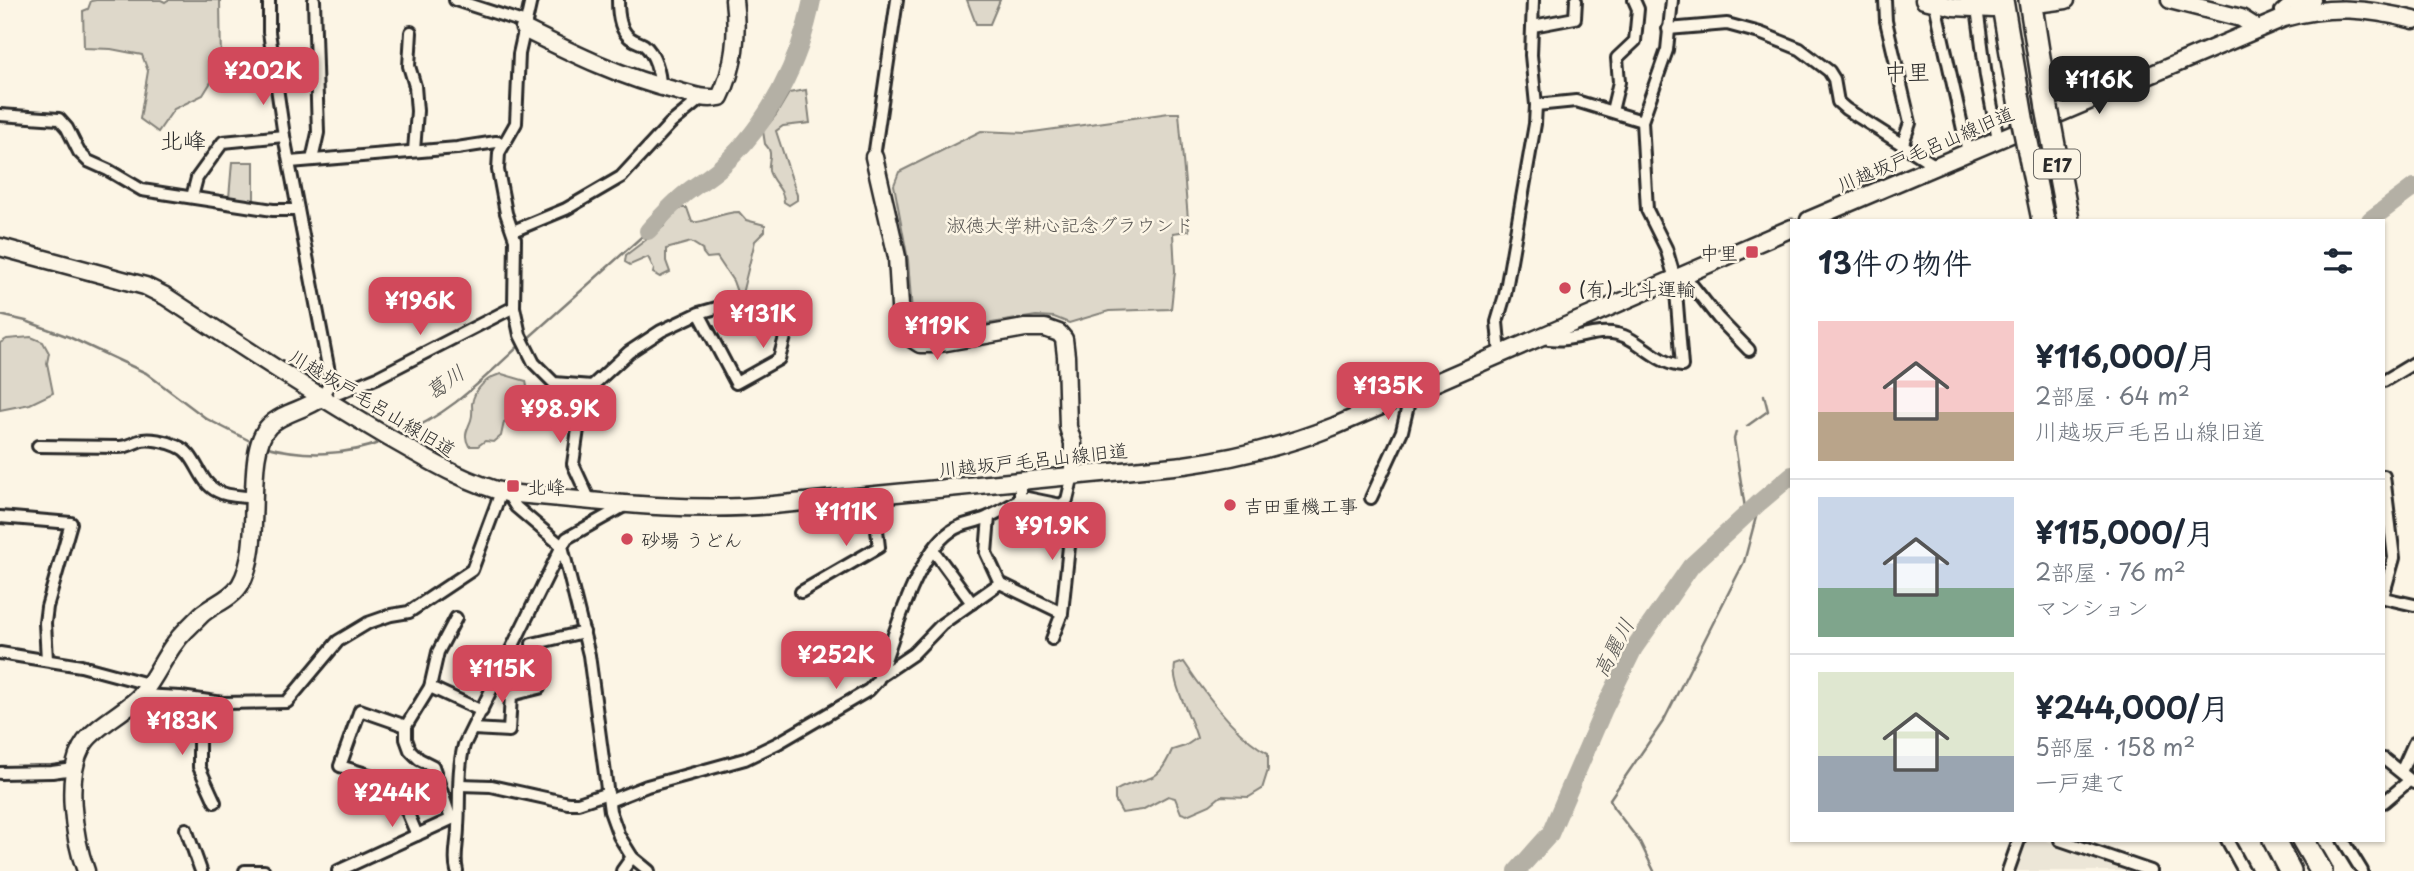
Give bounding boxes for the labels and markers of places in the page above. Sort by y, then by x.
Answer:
pin: ¥202K [214,48,312,107]
pin: ¥116K [2050,57,2148,116]
place label: 中里 [1700,238,1738,266]
marker: 中里 [1744,244,1760,260]
place label: (有) 北斗運輸 [1579,274,1695,302]
pin: ¥196K [371,278,469,337]
marker: (有) 北斗運輸 [1557,280,1573,296]
pin: ¥131K [714,290,812,350]
pin: ¥119K [888,302,986,362]
pin: ¥135K [1339,362,1437,422]
pin: ¥98.9K [503,386,617,445]
place label: 北峰 [527,472,565,500]
marker: 北峰 [505,478,521,494]
pin: ¥111K [797,489,895,548]
place label: 吉田重機工事 [1244,491,1358,519]
marker: 吉田重機工事 [1222,497,1238,513]
pin: ¥91.9K [995,503,1109,562]
place label: 砂場 うどん [641,525,743,553]
marker: 砂場 うどん [619,531,635,547]
pin: ¥252K [787,632,885,691]
pin: ¥115K [453,646,551,705]
pin: ¥183K [133,698,231,757]
pin: ¥244K [343,770,441,829]

